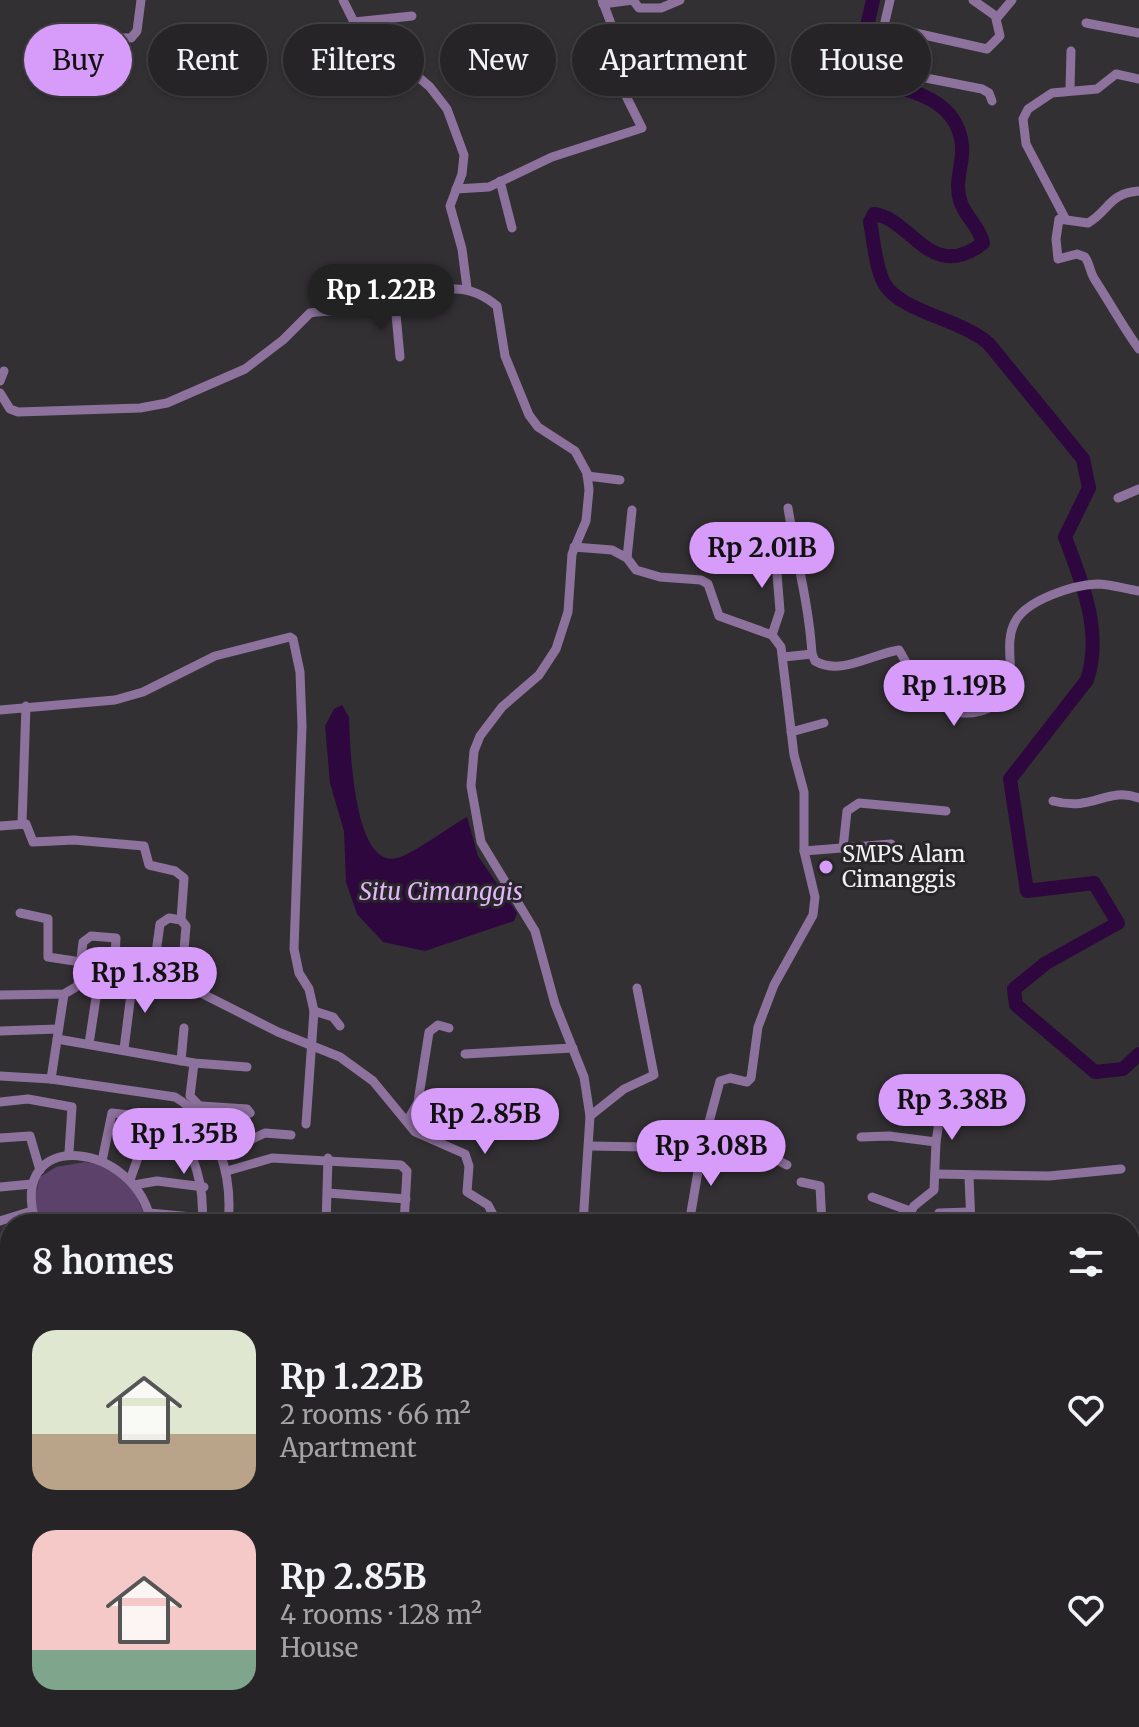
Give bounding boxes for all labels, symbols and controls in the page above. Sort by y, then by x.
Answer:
chip: Buy [24,24,132,96]
chip: Rent [148,24,267,96]
chip: Filters [283,24,424,96]
chip: New [440,24,556,96]
chip: Apartment [572,24,775,96]
chip: House [791,24,931,96]
pin: Rp 1.22B [298,264,464,332]
text: Rp 1.22B [326,273,436,306]
pin: Rp 2.01B [679,522,845,590]
text: Rp 2.01B [707,531,817,564]
pin: Rp 1.19B [871,660,1037,728]
text: Rp 1.19B [902,669,1006,702]
place label: SMPS Alam Cimanggis [842,840,965,893]
marker: SMPS Alam Cimanggis [817,858,835,876]
water label: Situ Cimanggis [359,876,523,907]
pin: Rp 1.83B [62,947,228,1015]
text: Rp 1.83B [91,956,199,989]
pin: Rp 3.38B [869,1074,1035,1142]
text: Rp 3.38B [896,1083,1008,1116]
pin: Rp 2.85B [402,1088,568,1156]
text: Rp 2.85B [429,1097,541,1130]
pin: Rp 1.35B [101,1108,267,1176]
text: Rp 1.35B [130,1117,238,1150]
pin: Rp 3.08B [628,1120,794,1188]
text: Rp 3.08B [655,1129,767,1162]
icon: filters [1064,1240,1108,1284]
text: 8 homes [32,1241,174,1283]
text: Rp 1.22B [280,1356,423,1398]
icon: home [96,1362,192,1458]
icon: heart [1064,1388,1108,1432]
text: 2 rooms · 66 m² [280,1398,471,1431]
text: Apartment [280,1431,417,1464]
text: Rp 2.85B [280,1556,426,1598]
icon: home [96,1562,192,1658]
icon: heart [1064,1588,1108,1632]
text: 4 rooms · 128 m² [280,1598,482,1631]
text: House [280,1631,358,1664]

